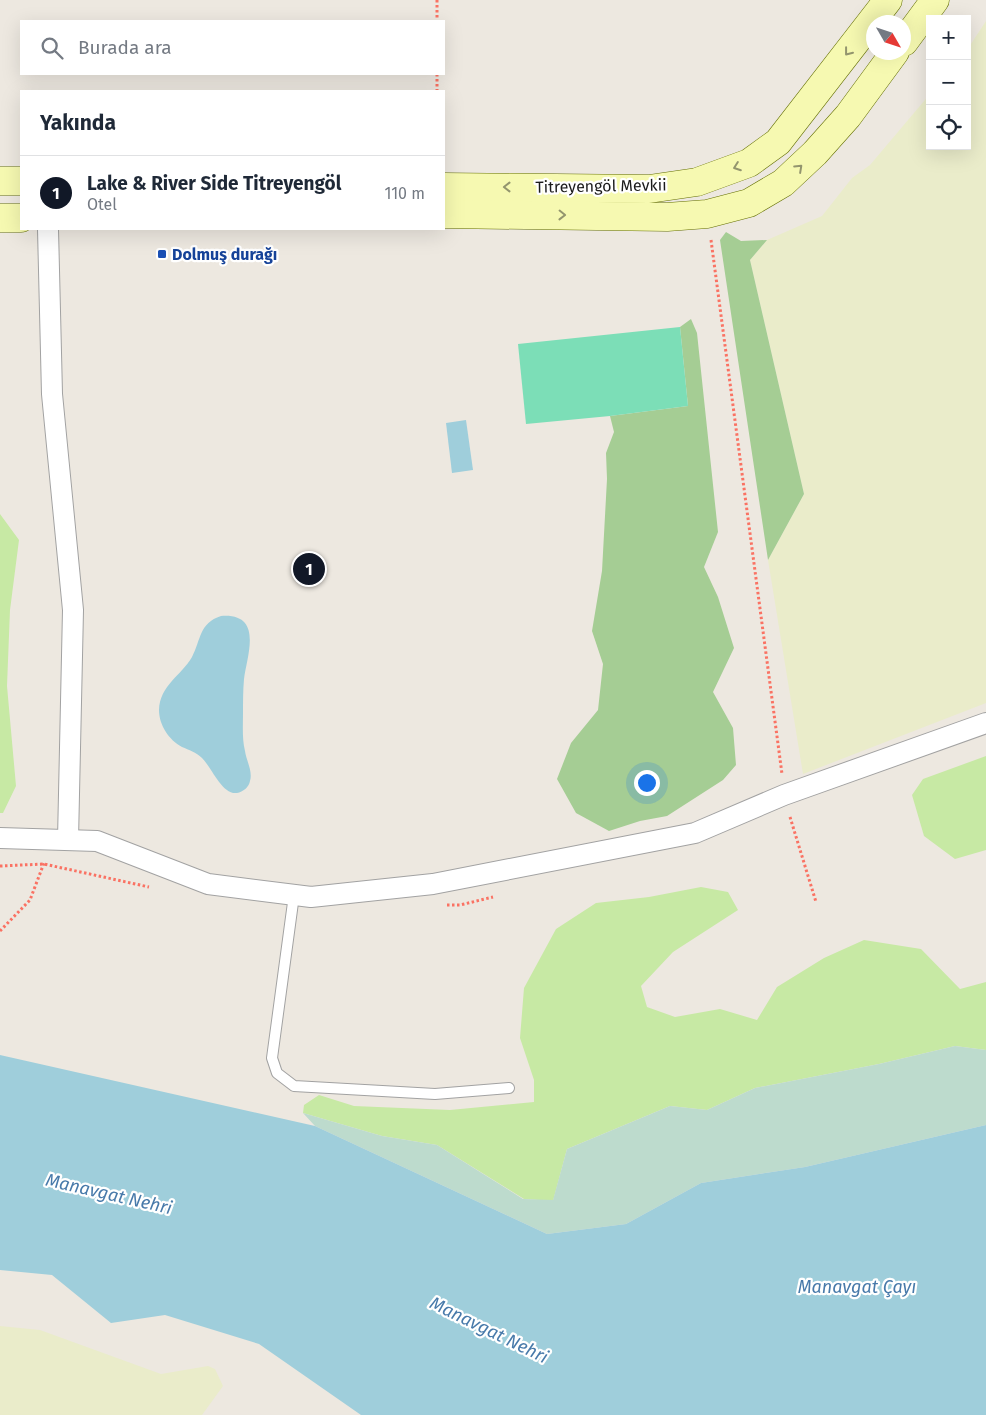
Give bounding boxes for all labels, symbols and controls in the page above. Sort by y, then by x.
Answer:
north arrow [866,15,911,60]
map controls [926,15,971,150]
button: + [926,15,971,60]
search box [20,20,445,75]
icon: search [38,34,66,62]
text: Burada ara [78,36,172,59]
one-way arrow [845,46,853,55]
button: − [926,60,971,105]
button: locate [926,105,971,150]
text: Yakında [40,110,116,136]
one-way arrow [733,162,741,172]
one-way arrow [794,165,803,174]
text: Lake & River Side Titreyengöl [87,172,341,195]
street label: Titreyengöl Mevkii [535,175,667,197]
one-way arrow [503,182,511,193]
text: 1 [52,184,60,203]
text: 110 m [384,184,425,203]
text: Otel [87,195,117,214]
one-way arrow [559,210,567,221]
place label: Dolmuş durağı [172,245,277,265]
marker: Dolmuş durağı [156,248,168,260]
pin: 1 [293,550,325,588]
your location [634,770,660,796]
water label: Manavgat Nehri [44,1169,174,1219]
water label: Manavgat Çayı [798,1276,916,1298]
water label: Manavgat Nehri [426,1292,552,1368]

